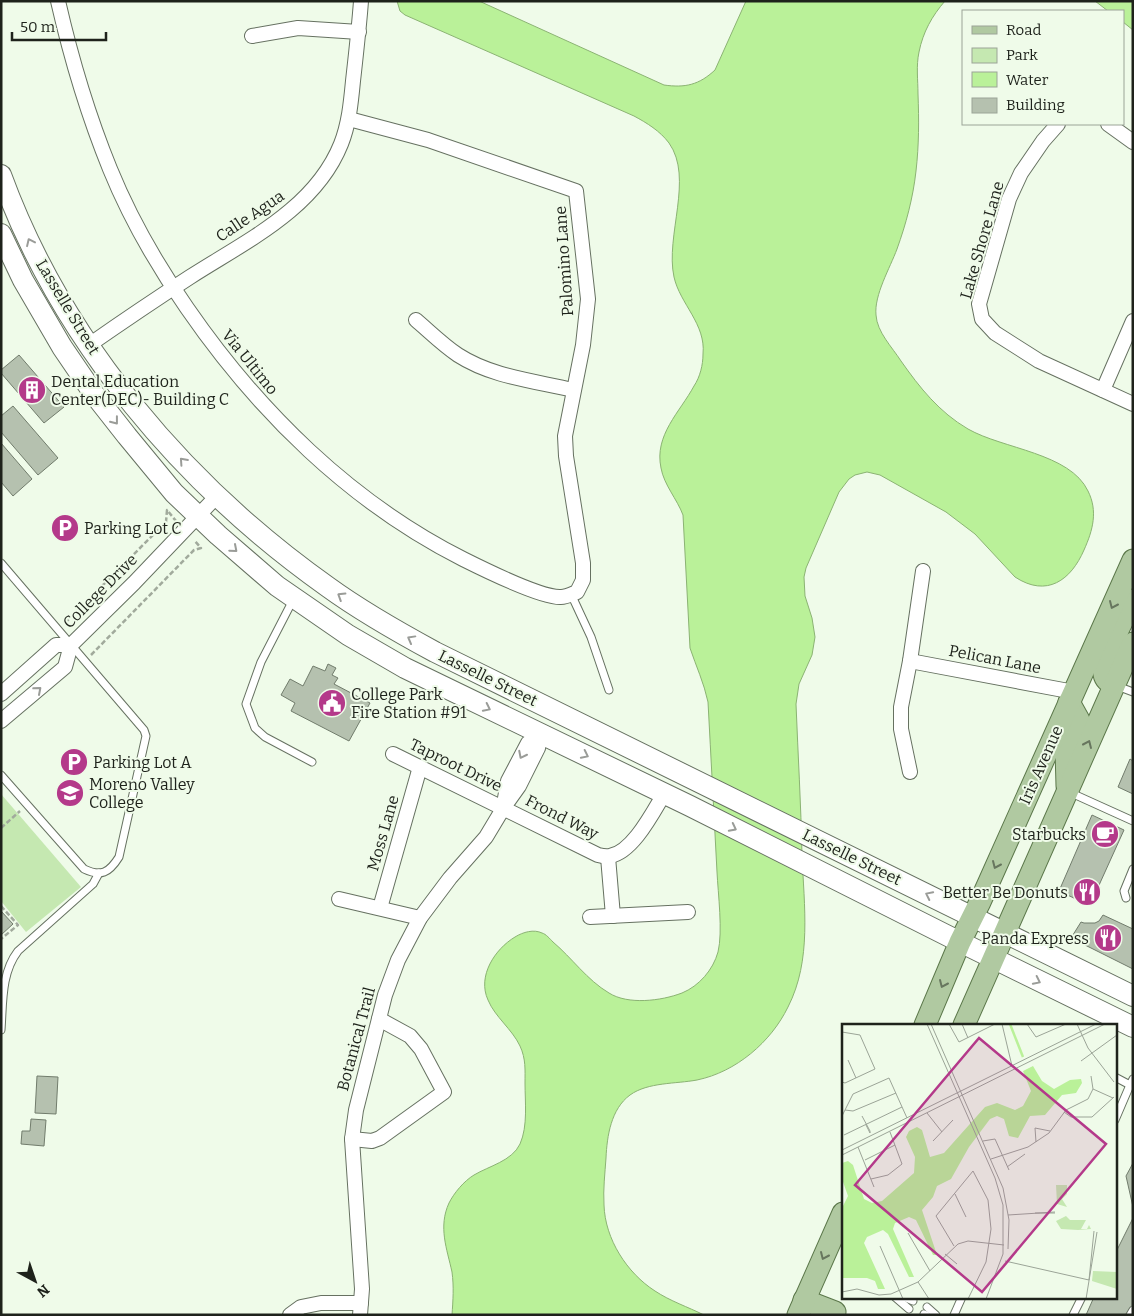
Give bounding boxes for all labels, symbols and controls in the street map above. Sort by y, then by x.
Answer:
scale bar [12,10,106,42]
legend [962,10,1124,125]
text: 50 m [20,18,56,36]
text: Road [1006,21,1041,39]
text: Park [1006,46,1038,64]
text: Water [1006,71,1049,89]
text: Building [1006,96,1065,114]
street label: Lake Shore Lane [956,179,1008,301]
street label: Calle Agua [212,186,288,246]
street label: Palomino Lane [551,205,577,317]
one-way arrow [25,238,36,247]
street label: Lasselle Street [32,256,104,358]
street label: Via Ultimo [218,326,282,398]
place label: Dental Education Center(DEC)- Building C [51,372,229,409]
building icon: Dental Education Center(DEC)- Building C [17,375,47,405]
one-way arrow [109,415,117,424]
one-way arrow [180,458,189,467]
parking icon: Parking Lot C [50,513,80,543]
place label: Parking Lot C [84,519,182,538]
one-way arrow [228,544,237,552]
street label: College Drive [59,550,141,632]
one-way arrow [338,593,347,602]
one-way arrow [1108,600,1119,609]
one-way arrow [408,635,417,645]
street label: Pelican Lane [947,641,1043,677]
street label: Lasselle Street [435,646,541,710]
place label: College Park Fire Station #91 [351,685,467,722]
one-way arrow [33,686,42,695]
public building icon: College Park Fire Station #91 [317,688,347,718]
one-way arrow [482,702,491,712]
street label: Iris Avenue [1015,723,1067,807]
street label: Taproot Drive [407,734,505,796]
one-way arrow [1082,740,1093,749]
parking icon: Parking Lot A [59,747,89,777]
one-way arrow [580,749,589,759]
one-way arrow [518,750,528,759]
place label: Parking Lot A [93,753,192,772]
place label: Moreno Valley College [89,775,195,812]
school or university icon: Moreno Valley College [55,778,85,808]
street label: Frond Way [522,791,602,844]
street label: Moss Lane [363,793,403,873]
cafe icon: Starbucks [1090,819,1120,849]
one-way arrow [728,822,737,832]
street label: Lasselle Street [799,825,905,889]
place label: Starbucks [1012,825,1086,844]
one-way arrow [992,860,1003,869]
restaurant icon: Better Be Donuts [1072,877,1102,907]
place label: Better Be Donuts [943,883,1068,902]
one-way arrow [925,891,934,901]
restaurant icon: Panda Express [1093,923,1123,953]
place label: Panda Express [981,929,1089,948]
one-way arrow [1032,975,1041,985]
one-way arrow [939,979,950,988]
street label: Botanical Trail [333,985,379,1093]
inset map [842,1024,1116,1298]
one-way arrow [819,1251,830,1260]
north arrow [10,1256,60,1306]
text: N [33,1281,53,1301]

